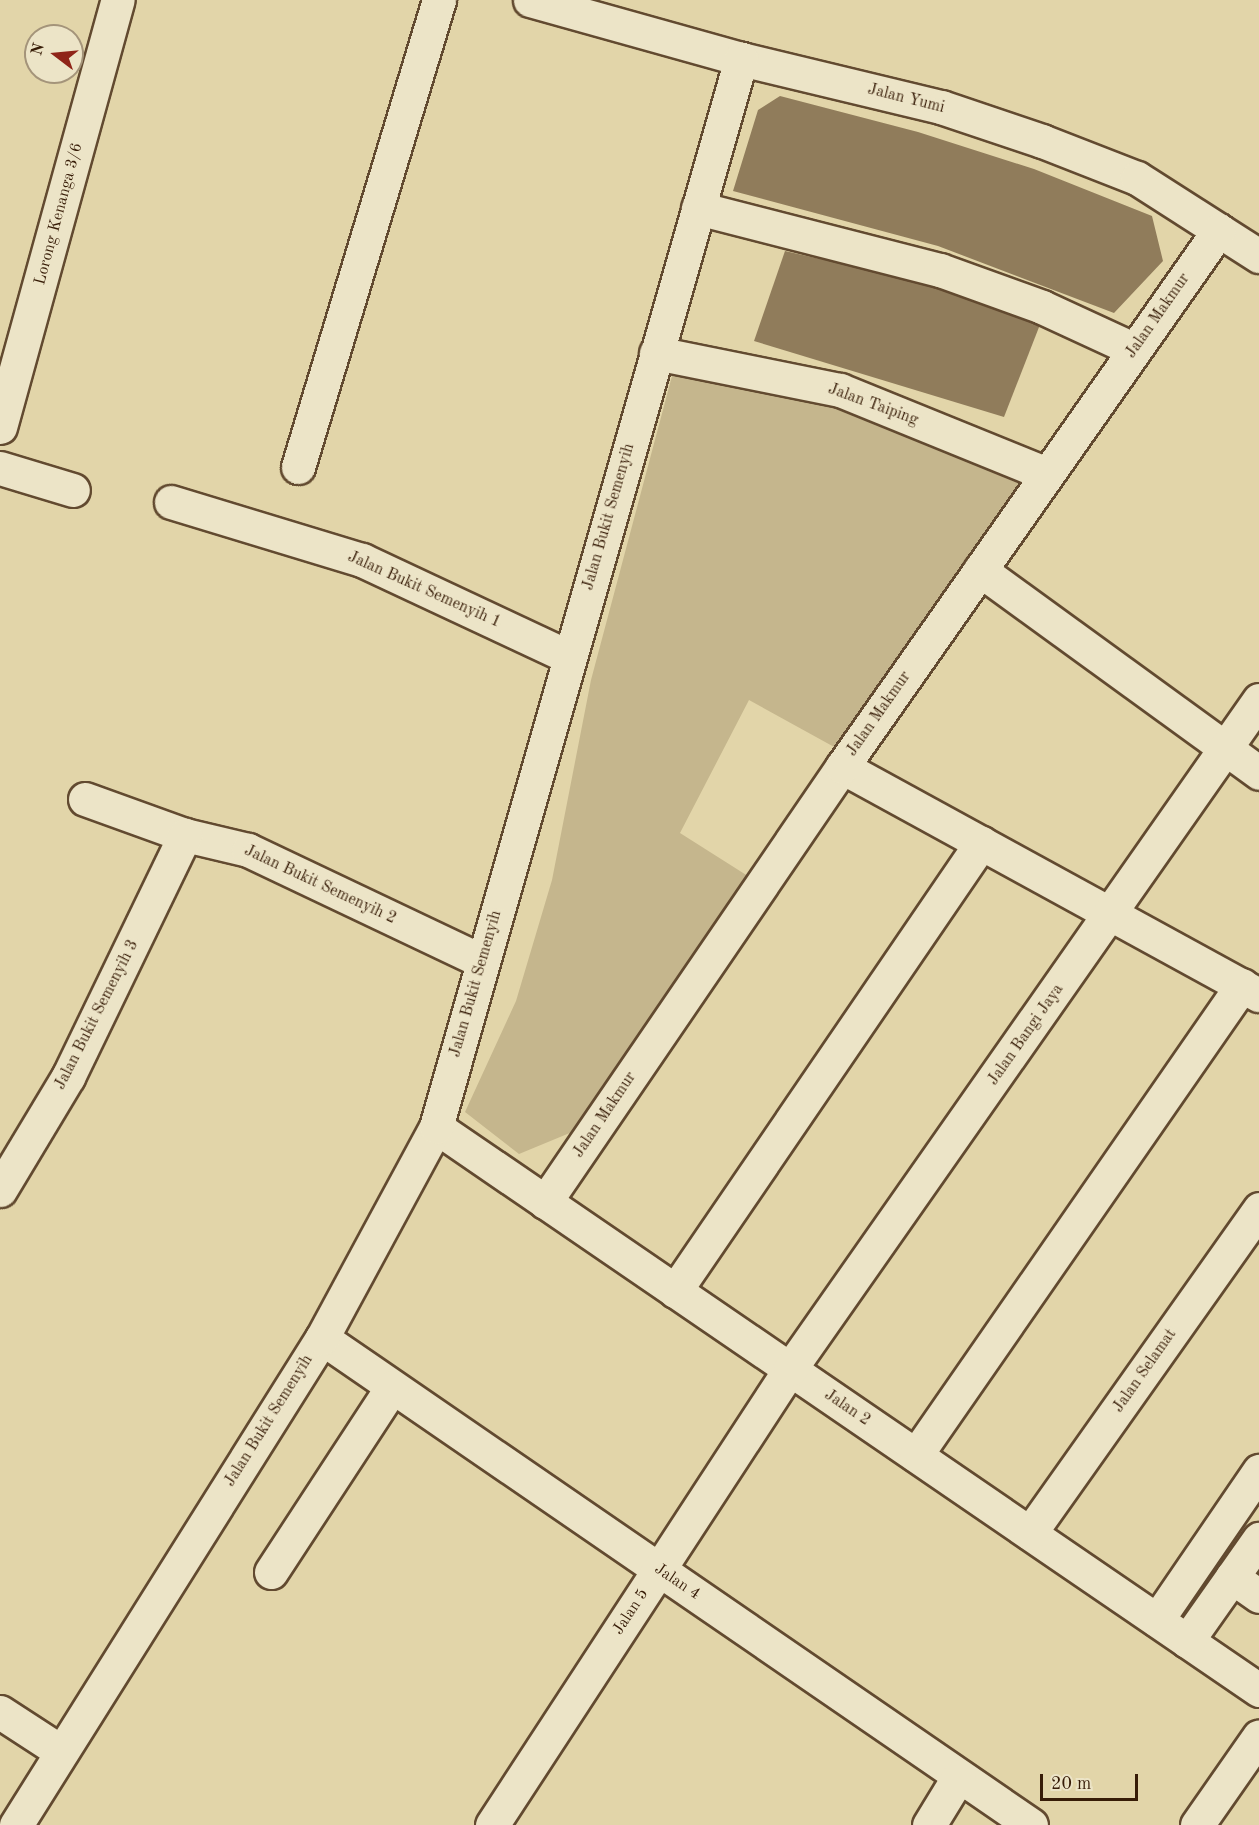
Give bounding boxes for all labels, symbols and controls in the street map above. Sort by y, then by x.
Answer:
north arrow [24,24,84,84]
text: N [29,42,48,58]
street label: Jalan Yumi [866,80,946,118]
street label: Lorong Kenanga 3/6 [31,141,87,287]
street label: Jalan Makmur [1122,270,1194,362]
street label: Jalan Taiping [825,380,921,430]
street label: Jalan Bukit Semenyih [579,441,639,593]
street label: Jalan Bukit Semenyih 1 [345,548,503,632]
street label: Jalan Makmur [843,668,915,760]
street label: Jalan Bukit Semenyih 2 [241,841,399,929]
street label: Jalan Bukit Semenyih [446,908,506,1060]
street label: Jalan Bukit Semenyih 3 [51,937,143,1093]
street label: Jalan Bangi Jaya [984,981,1068,1089]
street label: Jalan Makmur [569,1068,641,1162]
street label: Jalan Selamat [1109,1326,1181,1416]
street label: Jalan Bukit Semenyih [221,1352,317,1490]
street label: Jalan 2 [820,1386,874,1430]
street label: Jalan 4 [650,1560,704,1604]
street label: Jalan 5 [609,1585,653,1639]
scale bar [1043,1762,1140,1800]
text: 20 m [1051,1775,1091,1793]

